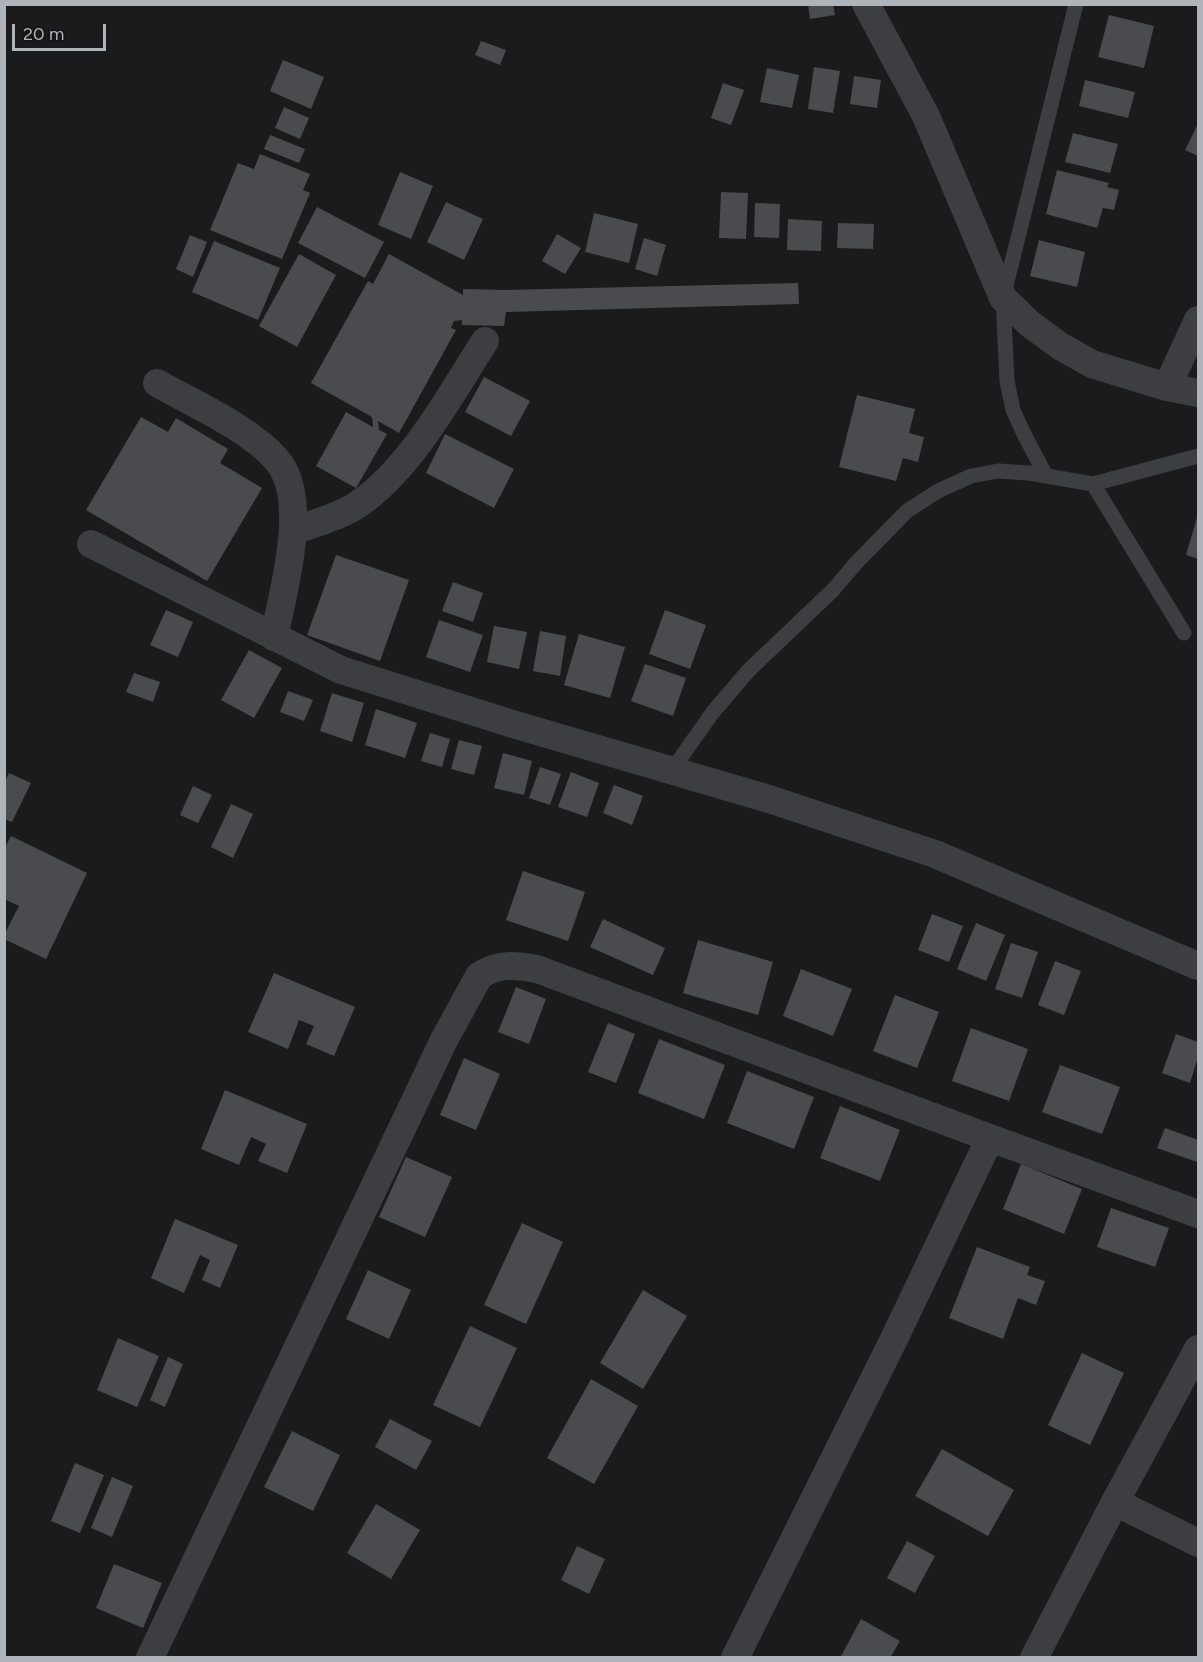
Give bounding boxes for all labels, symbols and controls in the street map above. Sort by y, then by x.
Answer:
scale bar [15,12,110,50]
text: 20 m [23,23,64,45]

